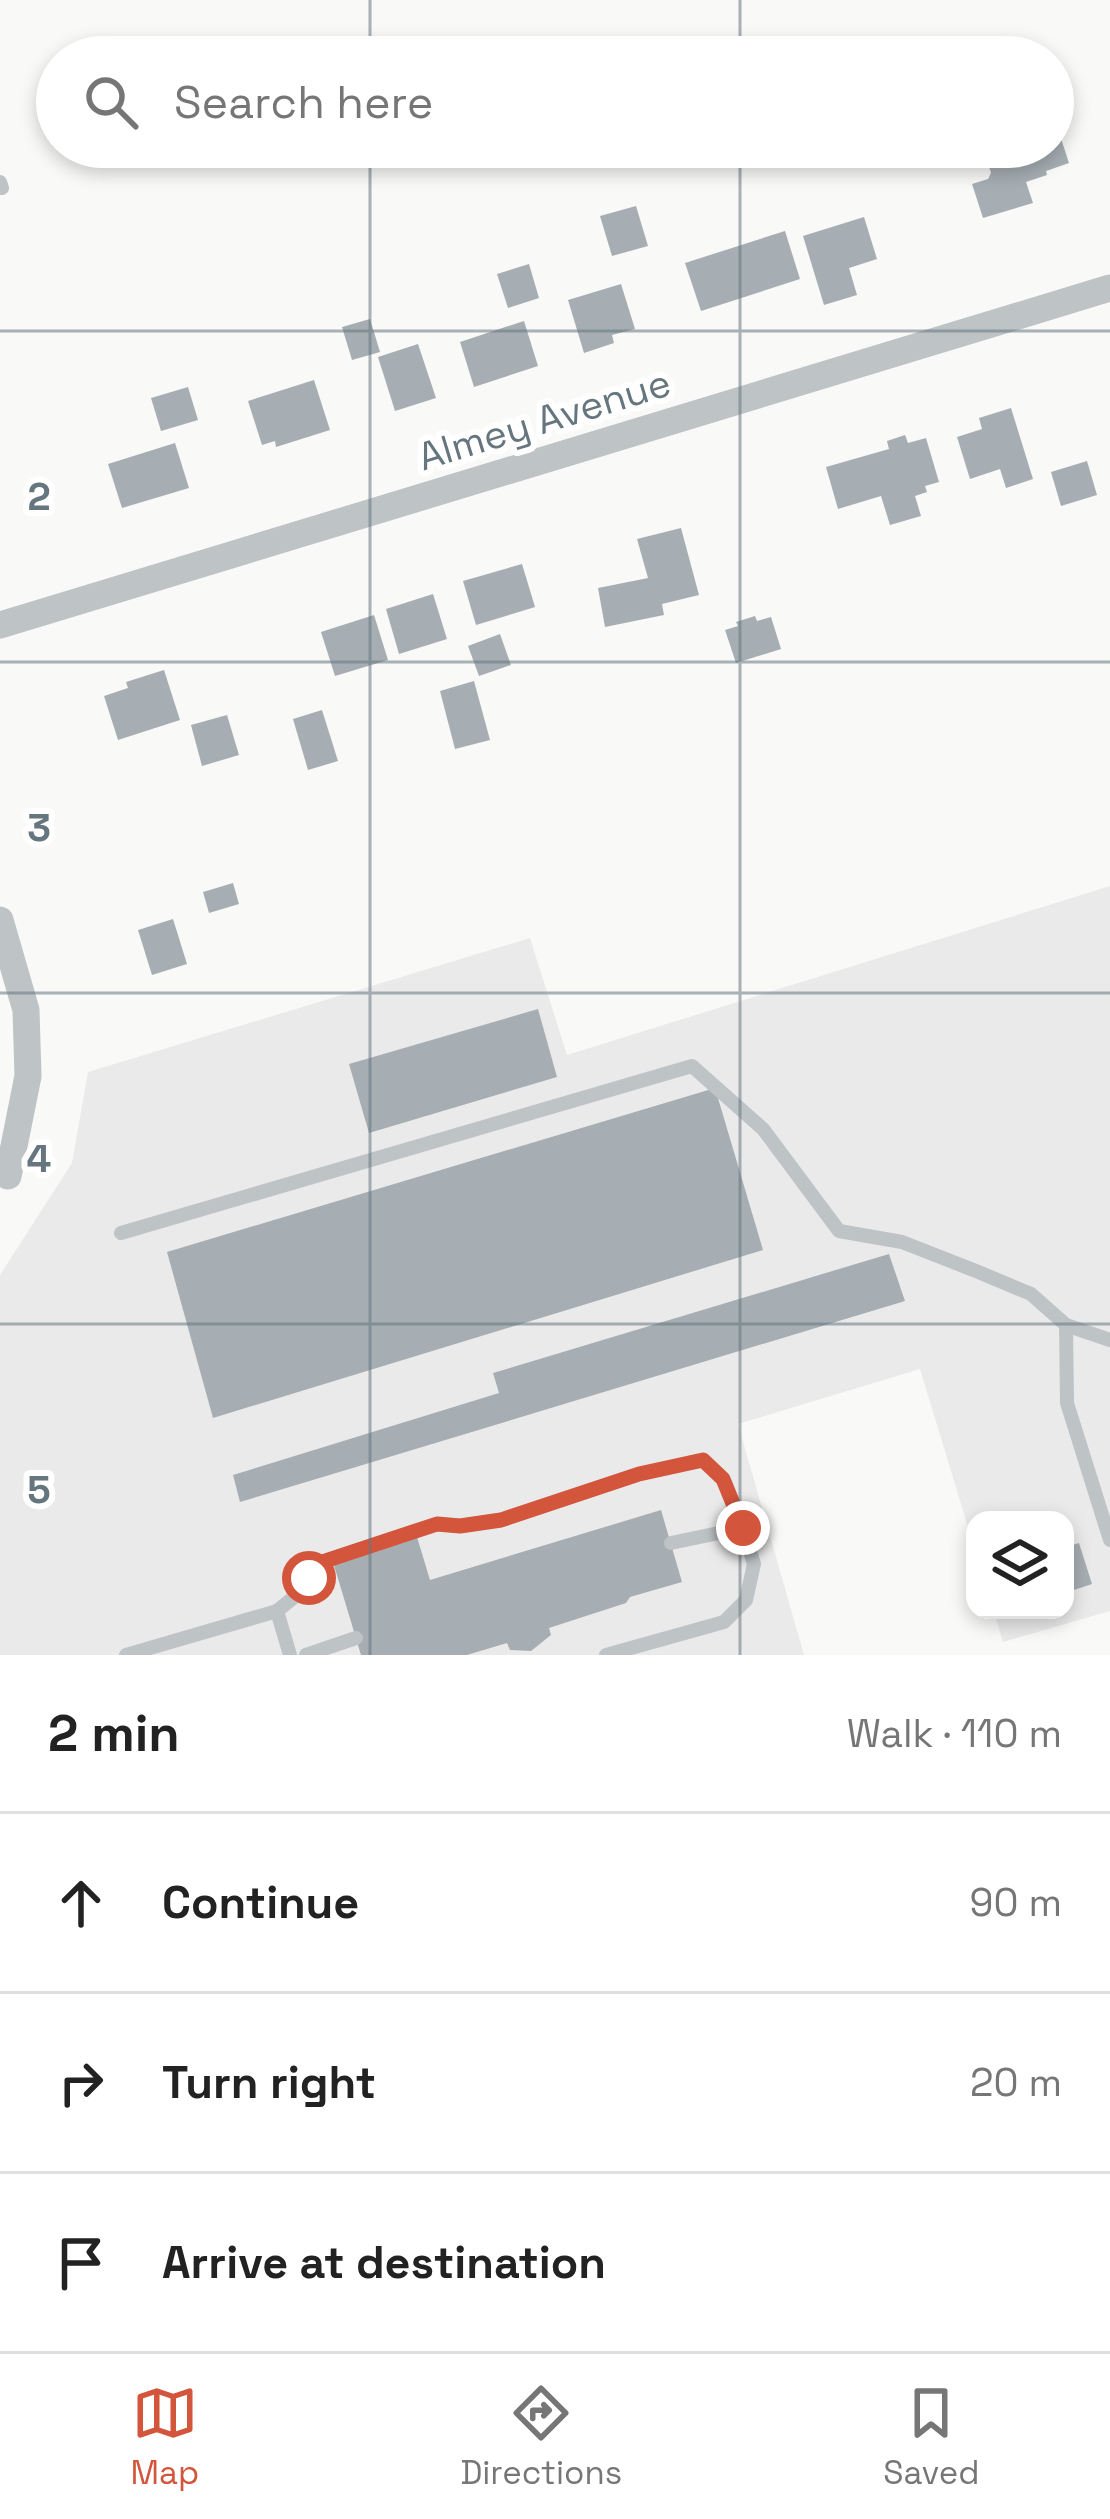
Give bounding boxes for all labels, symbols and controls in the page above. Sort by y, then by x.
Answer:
search box [36,36,1074,168]
icon: search [78,69,144,135]
text: Search here [174,74,433,131]
street label: Almey Avenue [412,358,677,481]
text: 2 [27,472,51,521]
text: 3 [27,803,51,852]
text: 4 [27,1134,51,1183]
text: 5 [27,1465,51,1514]
route end [716,1501,770,1555]
map controls [966,1511,1074,1619]
button: layers [966,1511,1074,1619]
route start [282,1551,336,1605]
text: 2 min [48,1701,180,1766]
text: Walk · 110 m [847,1709,1062,1758]
icon: ahead [48,1870,114,1936]
text: Continue [162,1874,359,1931]
text: 90 m [970,1878,1062,1927]
icon: right [48,2050,114,2116]
text: Turn right [162,2054,376,2111]
text: 20 m [970,2058,1062,2107]
icon: arrive [48,2230,114,2296]
text: Arrive at destination [162,2234,606,2291]
tab: Map [131,2380,199,2494]
tab: Directions [460,2380,622,2494]
tab: Saved [883,2380,979,2494]

